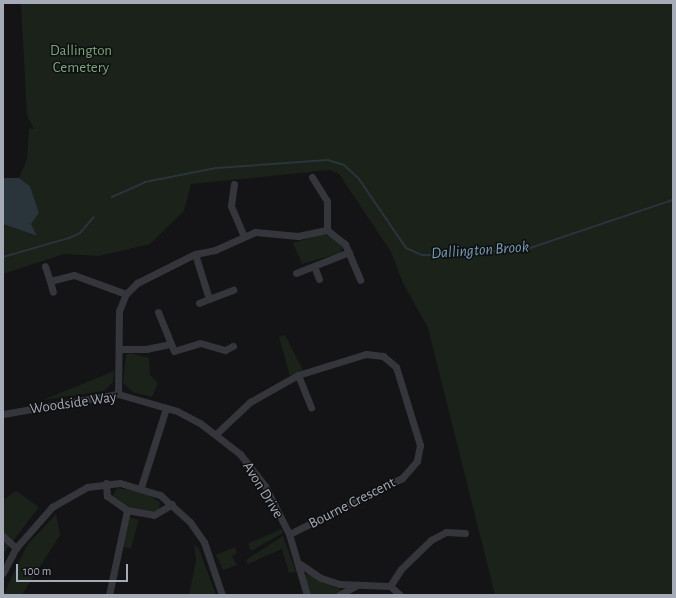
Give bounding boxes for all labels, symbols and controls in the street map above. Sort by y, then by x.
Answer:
park label: Dallington Cemetery [50,41,112,76]
water label: Dallington Brook [430,237,530,263]
street label: Woodside Way [29,388,117,418]
street label: Avon Drive [239,458,287,522]
street label: Bourne Crescent [306,473,398,533]
scale bar [18,556,130,582]
text: 100 m [23,565,51,577]

